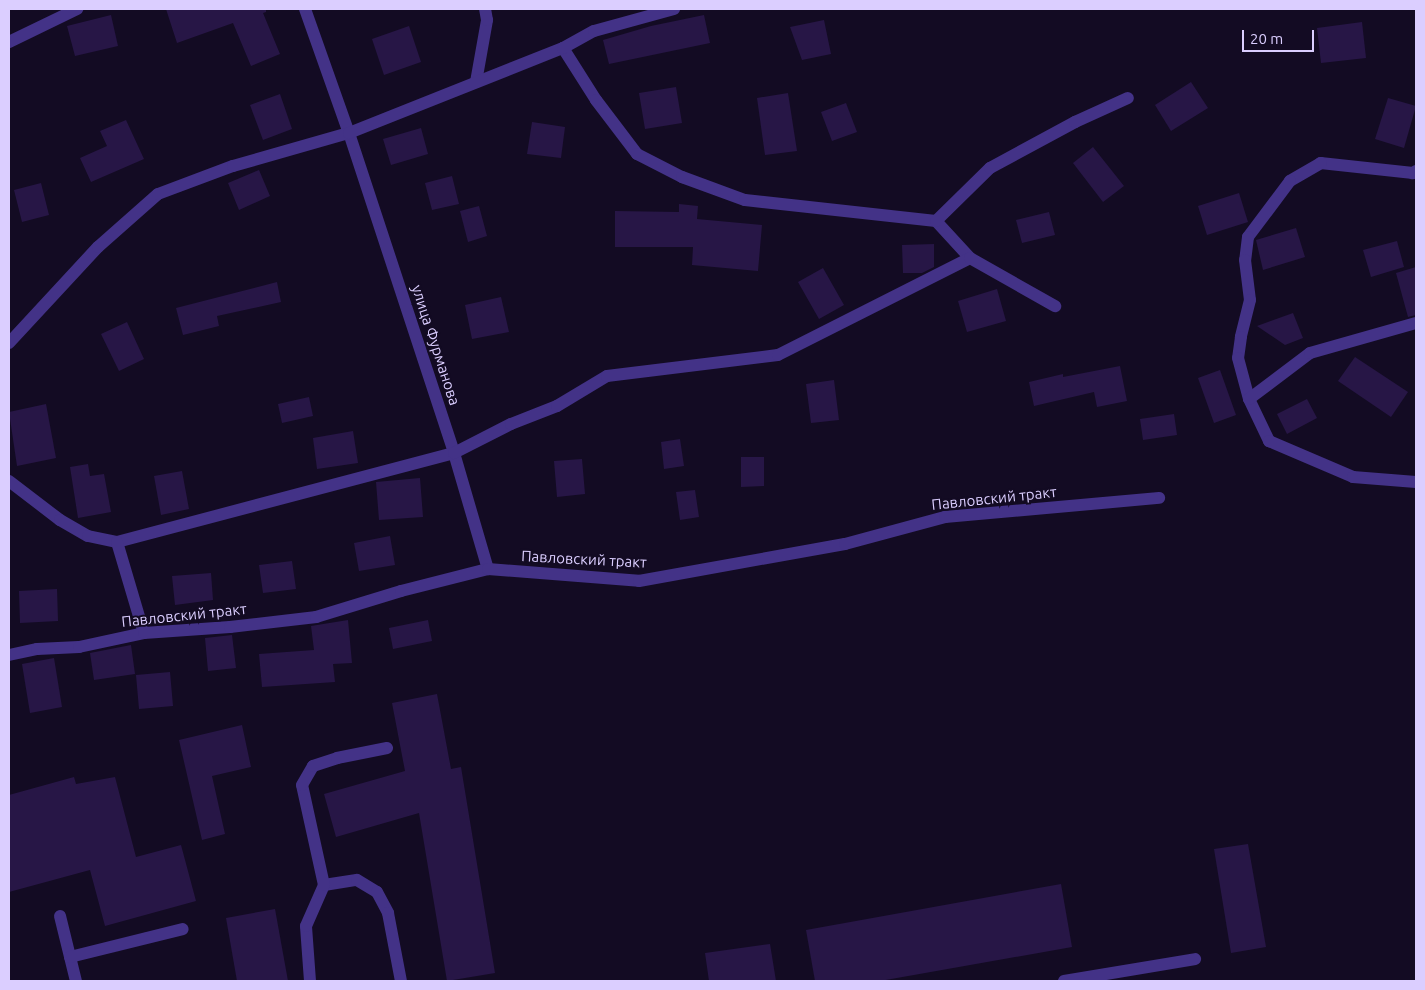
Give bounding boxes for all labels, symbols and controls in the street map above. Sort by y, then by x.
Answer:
scale bar [1245,20,1318,52]
text: 20 m [1250,30,1283,47]
street label: улица Фурманова [408,283,464,407]
street label: Павловский тракт [931,482,1057,514]
street label: Павловский тракт [521,547,647,571]
street label: Павловский тракт [121,599,247,631]

